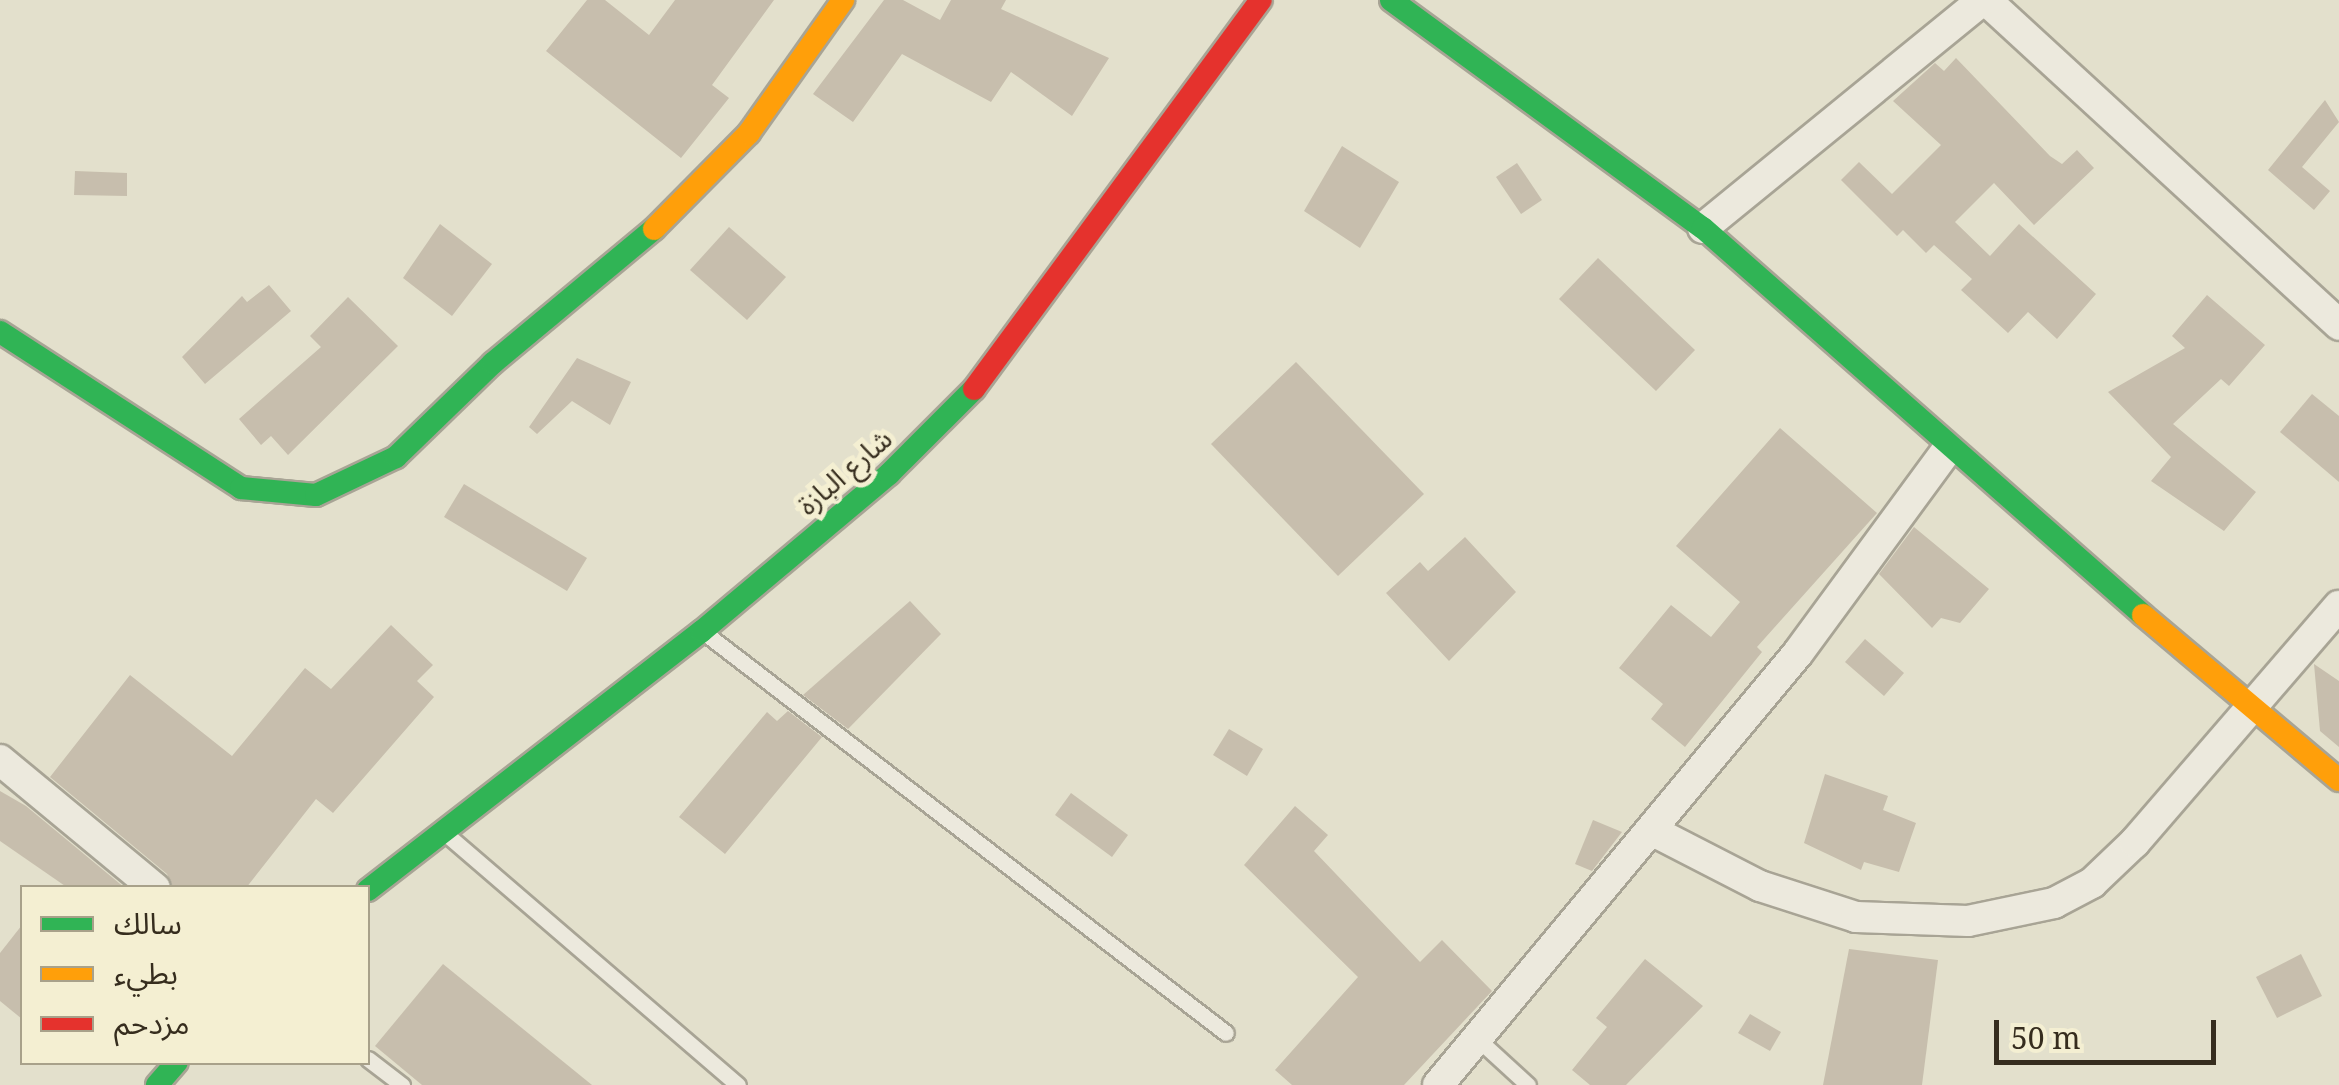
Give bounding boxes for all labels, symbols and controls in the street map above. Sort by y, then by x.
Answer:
street label: شارع البازة [790,421,898,521]
legend [20,885,370,1065]
text: سالك [114,902,182,943]
text: بطيء [114,952,178,993]
scale bar [1999,1000,2222,1062]
text: مزدحم [114,1002,190,1043]
text: 50 m [2011,1017,2081,1058]

